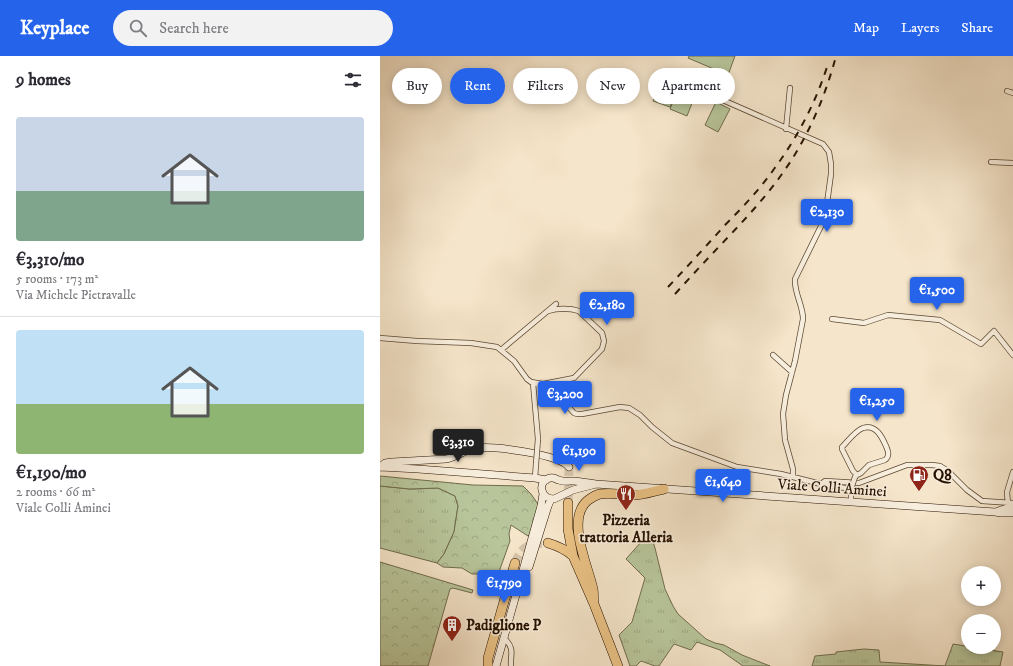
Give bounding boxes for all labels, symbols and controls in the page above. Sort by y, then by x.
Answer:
search box [113,10,393,46]
text: Keyplace [20,17,89,40]
icon: search [127,17,149,39]
text: Search here [159,19,229,38]
text: Map [853,19,879,37]
text: Layers [901,19,939,37]
text: Share [961,19,993,37]
chip: Buy [392,68,442,104]
chip: Rent [450,68,505,104]
chip: Filters [513,68,578,104]
chip: New [586,68,640,104]
chip: Apartment [648,68,735,104]
text: 9 homes [16,69,71,91]
icon: filters [342,69,364,91]
icon: home [154,143,226,215]
pin: €2,130 [794,199,860,233]
text: €2,130 [810,204,844,220]
text: €3,310/mo [16,249,84,271]
text: 5 rooms · 173 m² [16,271,98,287]
pin: €1,500 [904,277,970,311]
text: €1,500 [919,282,955,298]
text: Via Michele Pietravalle [16,287,136,303]
pin: €2,180 [574,292,640,326]
text: €2,180 [589,297,625,313]
icon: home [154,356,226,428]
pin: €3,200 [532,381,598,415]
text: €3,200 [547,386,583,402]
pin: €1,250 [844,388,910,422]
text: €1,250 [859,393,895,409]
pin: €3,310 [425,429,491,463]
text: €3,310 [442,434,474,450]
pin: €1,190 [546,438,612,472]
text: €1,190 [562,443,596,459]
text: €1,190/mo [16,462,86,484]
fuel station icon: Q8 [908,464,930,492]
place label: Q8 [933,466,952,485]
pin: €1,640 [690,469,756,503]
text: €1,640 [704,474,742,490]
street label: Viale Colli Aminei [776,475,887,501]
restaurant icon: Pizzeria trattoria Alleria [615,483,637,511]
text: 2 rooms · 66 m² [16,484,95,500]
text: Viale Colli Aminei [16,500,111,516]
place label: Pizzeria trattoria Alleria [579,511,673,547]
map controls [961,566,1001,654]
button: + [961,566,1001,606]
pin: €1,790 [471,570,537,604]
text: €1,790 [486,575,522,591]
building icon: Padiglione P [441,614,463,642]
button: − [961,614,1001,654]
place label: Padiglione P [466,616,542,635]

